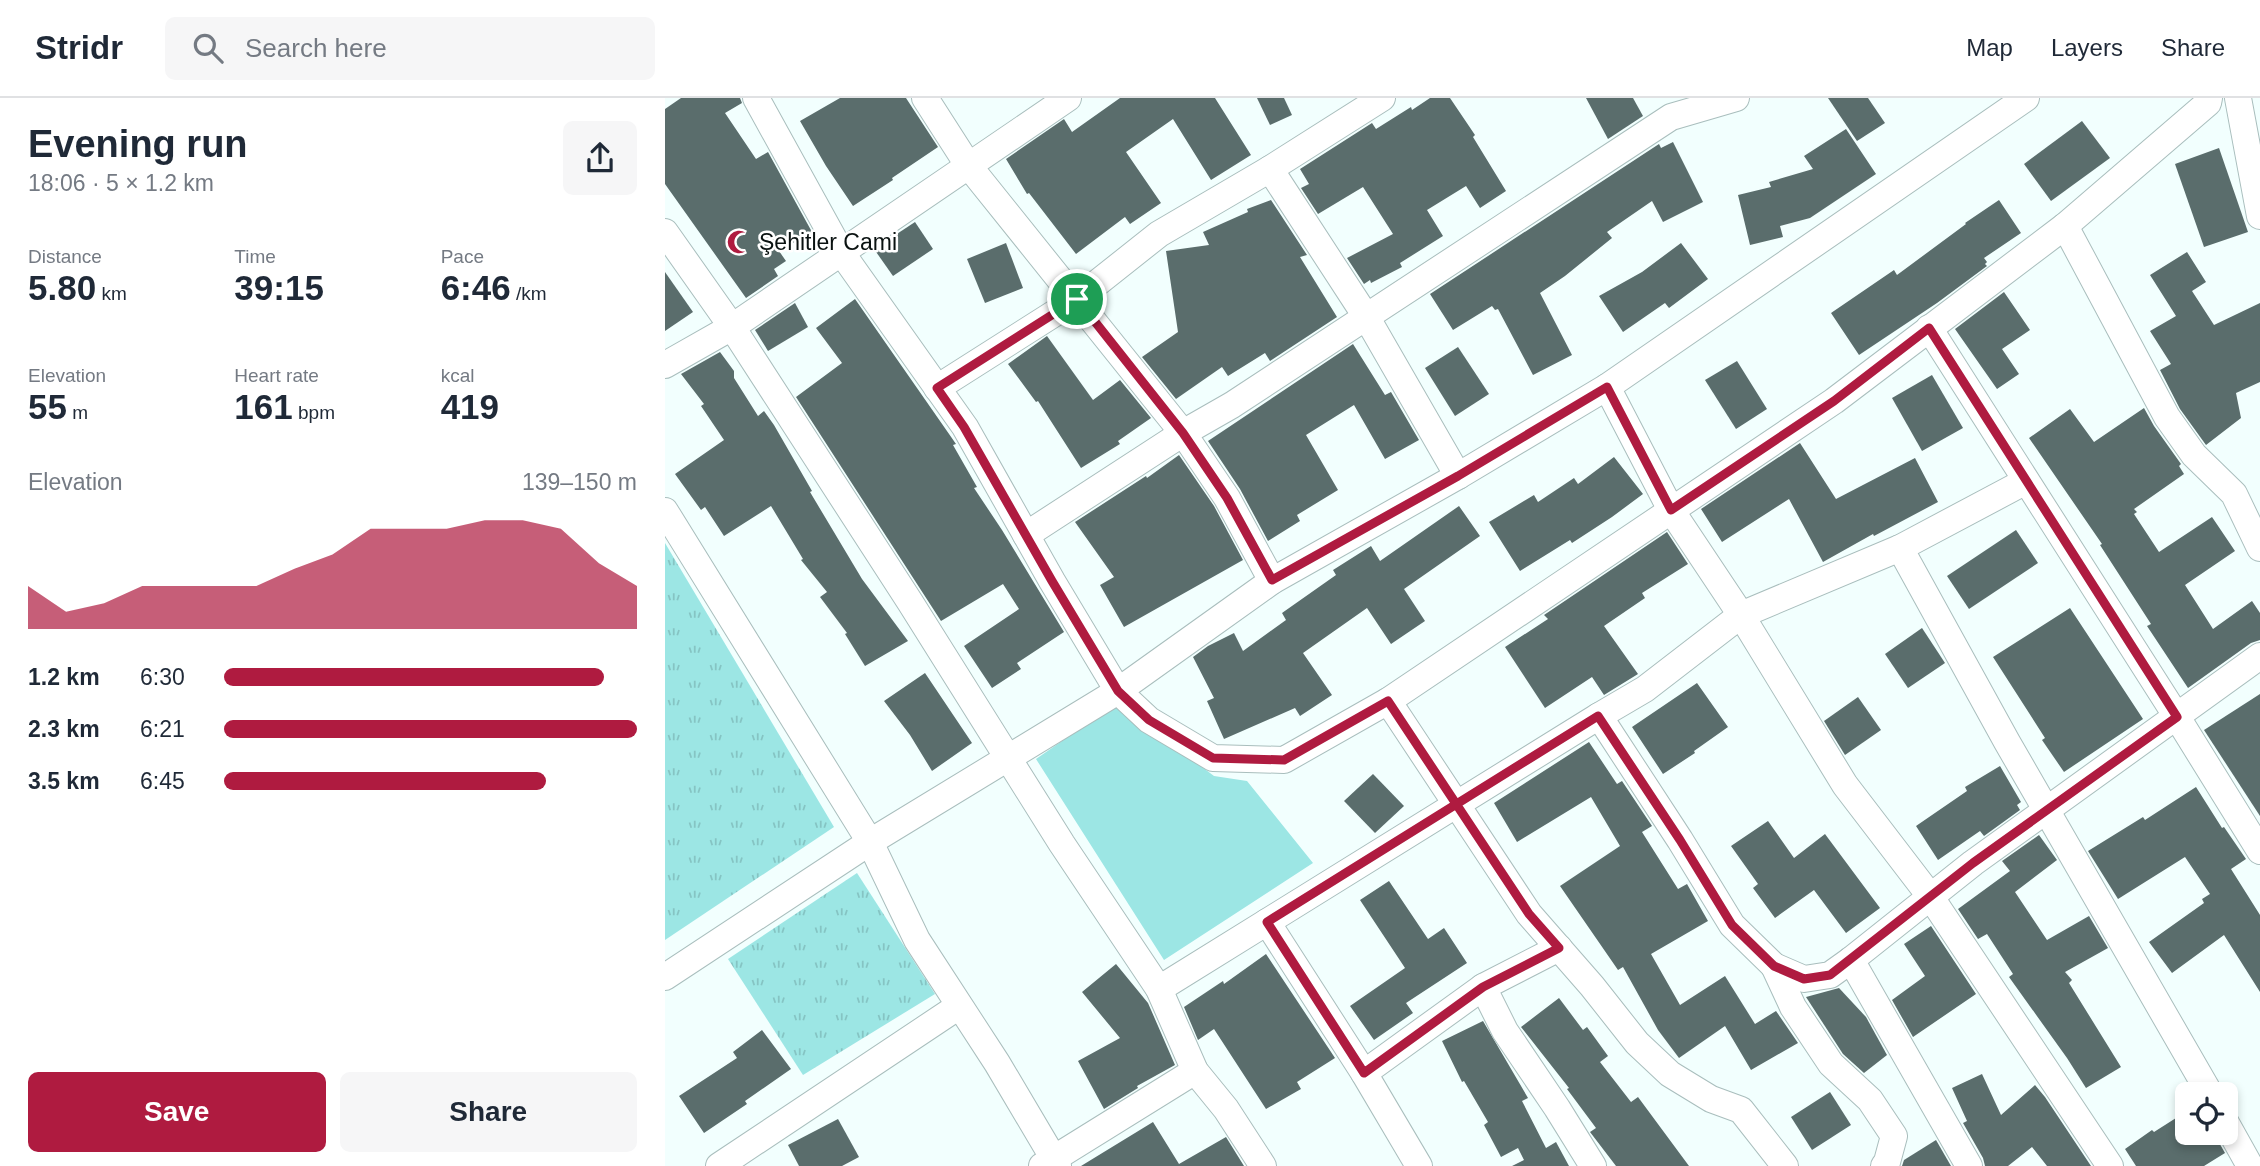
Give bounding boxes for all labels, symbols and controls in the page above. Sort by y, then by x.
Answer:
search box [165,17,655,80]
text: Stridr [35,29,123,66]
icon: search [189,29,227,67]
text: Search here [245,33,387,63]
text: Map [1966,34,2013,61]
text: Layers [2051,34,2123,61]
text: Share [2161,34,2225,61]
button: share [563,121,637,195]
text: Evening run [28,123,248,165]
text: 18:06 · 5 × 1.2 km [28,170,214,196]
mosque icon: Şehitler Cami [725,228,753,256]
place label: Şehitler Cami [759,229,897,255]
text: Distance [28,246,102,267]
text: Time [234,246,276,267]
text: Pace [441,246,484,267]
text: 5.80 [28,268,96,307]
text: 39:15 [234,268,324,307]
text: 6:46 [441,268,511,307]
pin [1047,269,1107,329]
icon: arrive [1058,280,1096,318]
text: km [96,283,127,304]
text: /km [511,283,547,304]
text: Elevation [28,365,106,386]
text: Heart rate [234,365,319,386]
text: kcal [441,365,474,386]
text: 55 [28,387,67,426]
text: 161 [234,387,293,426]
text: 419 [441,387,499,426]
text: m [67,402,88,423]
text: bpm [293,402,335,423]
text: Elevation [28,469,123,495]
text: 139–150 m [522,469,637,495]
text: 1.2 km [28,664,100,690]
text: 6:30 [140,664,185,690]
text: 2.3 km [28,716,100,742]
text: 6:21 [140,716,185,742]
text: 3.5 km [28,768,100,794]
text: 6:45 [140,768,185,794]
button: Save [28,1072,326,1152]
button: Share [340,1072,637,1152]
map controls [2175,1082,2238,1145]
button: locate [2175,1082,2238,1145]

